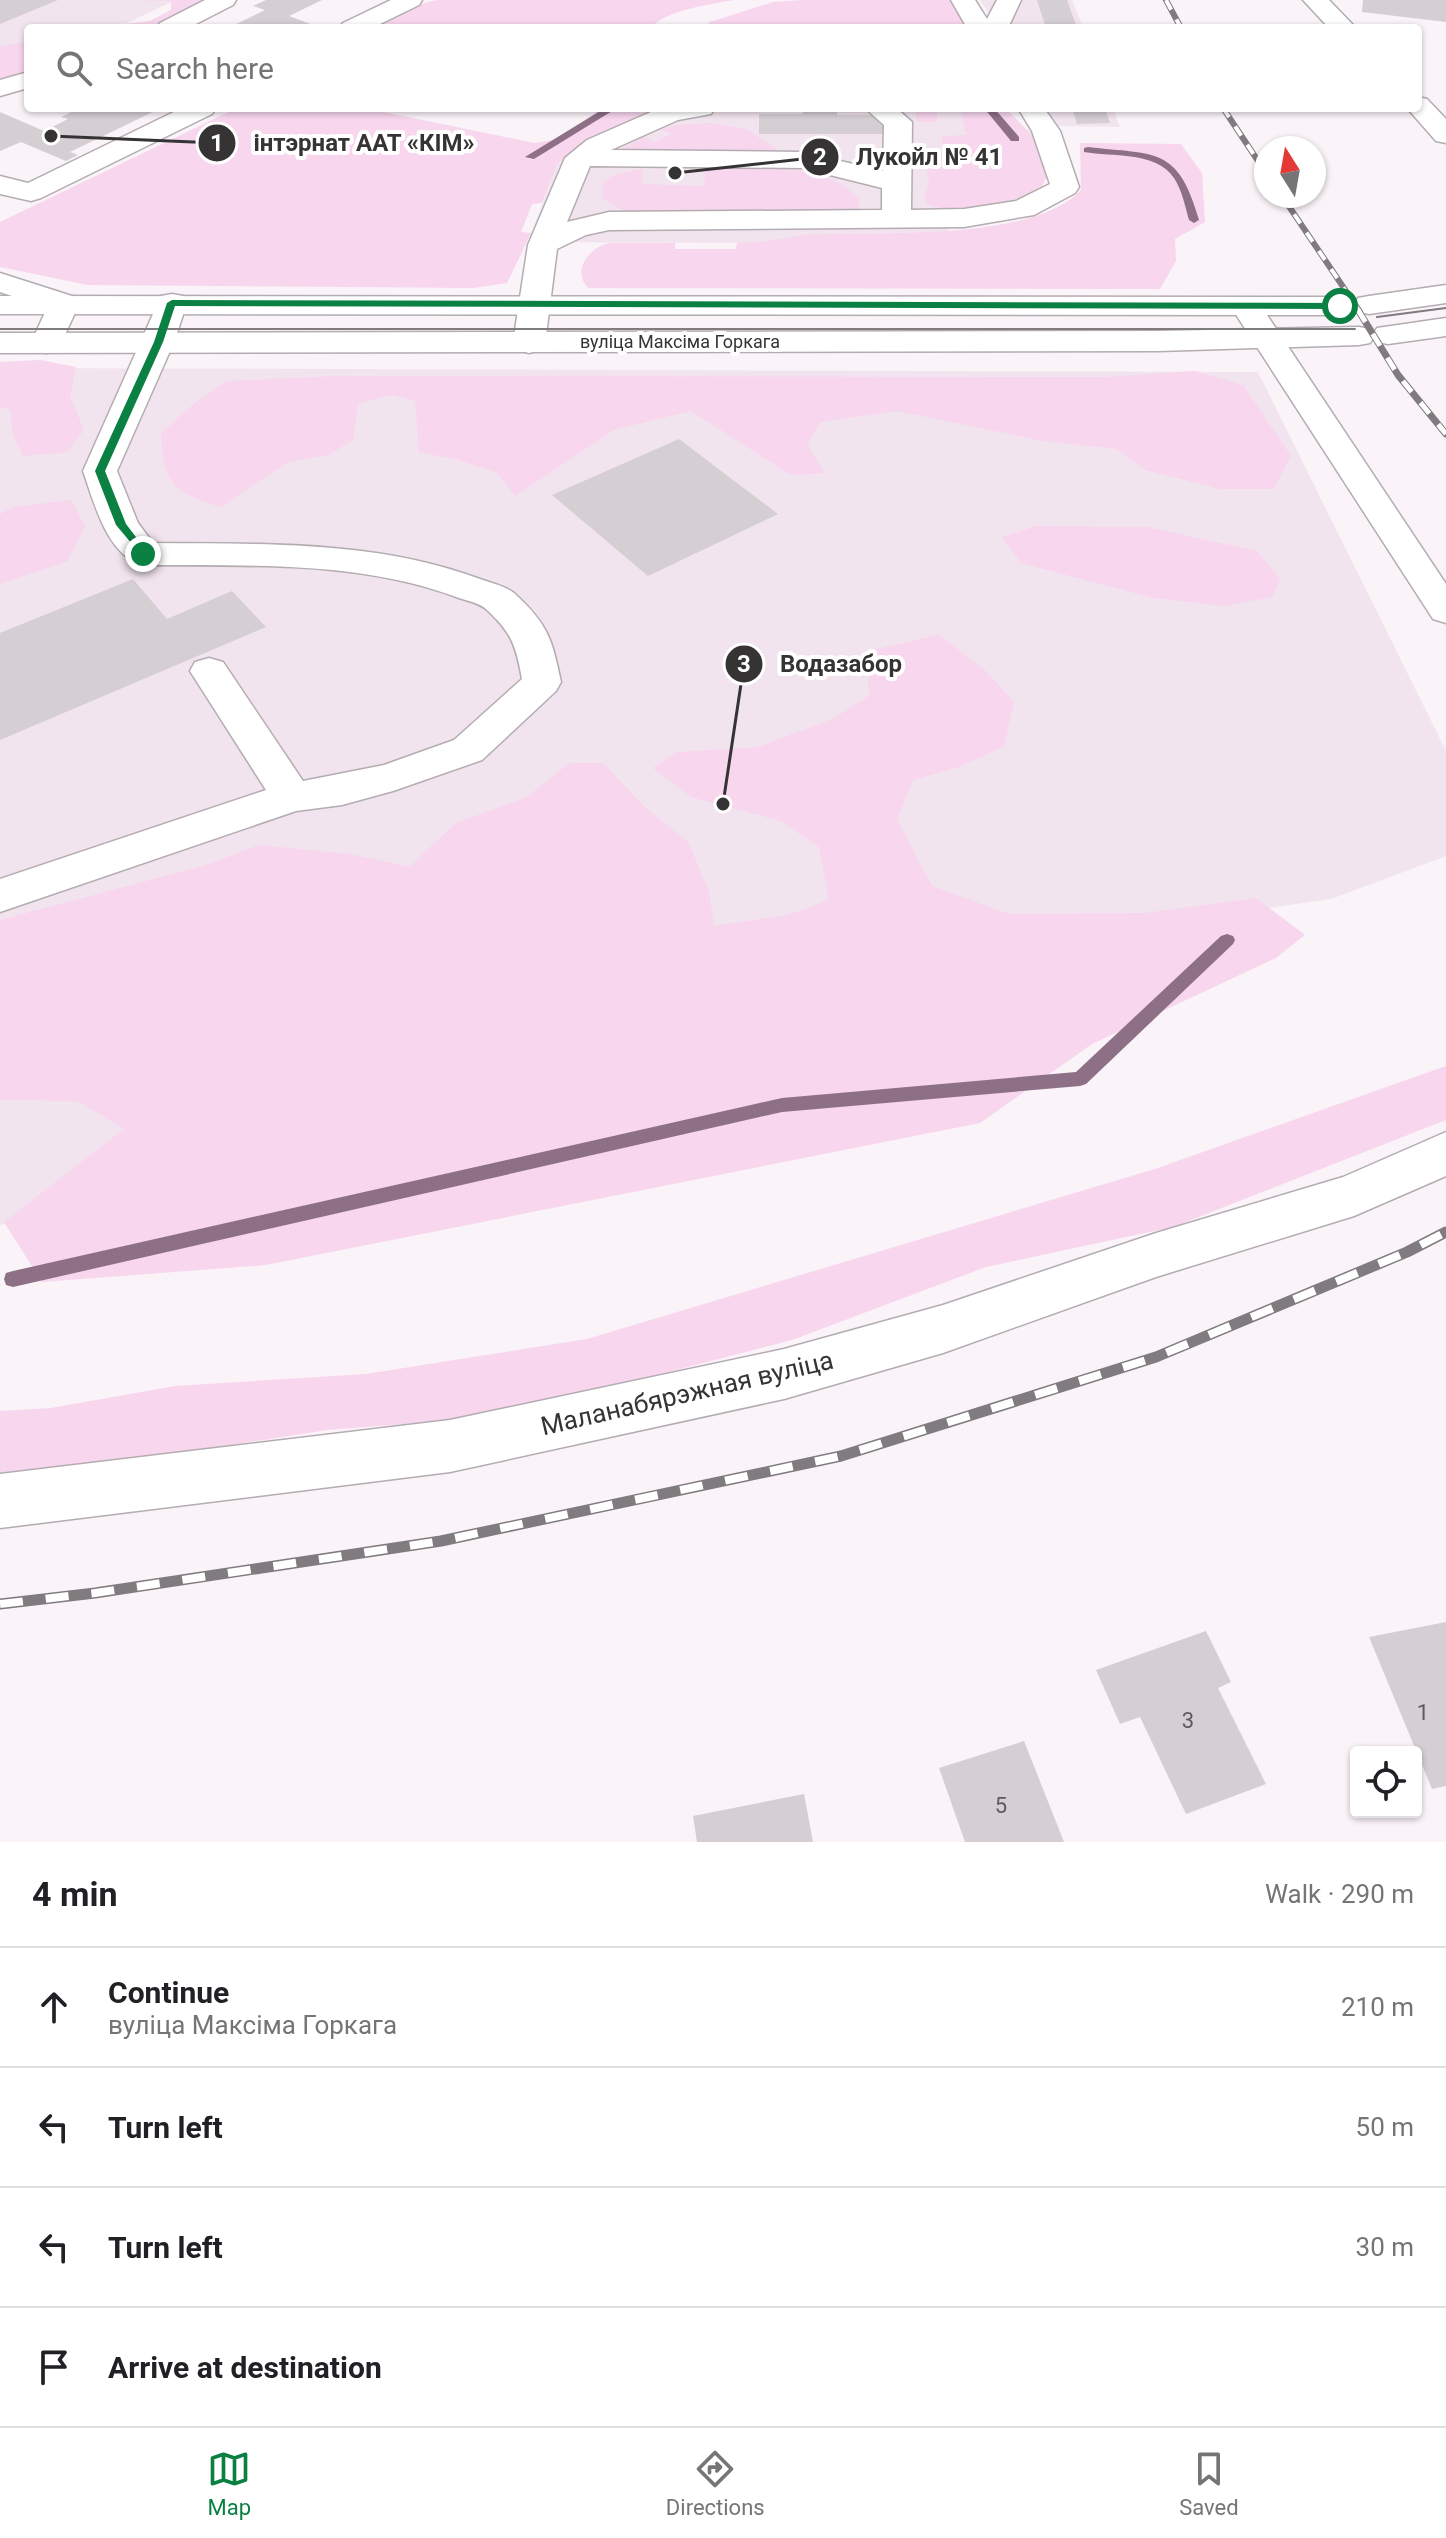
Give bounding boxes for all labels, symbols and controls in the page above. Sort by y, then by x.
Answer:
search box [24,24,1422,112]
icon: search [52,46,96,90]
text: Search here [116,51,274,86]
callout: інтэрнат ААТ «КІМ» [197,119,491,167]
text: 1 [210,129,224,157]
text: інтэрнат ААТ «КІМ» [253,129,475,157]
callout: Лукойл № 41 [800,133,1019,181]
north arrow [1254,136,1326,208]
text: 2 [813,143,827,171]
text: Лукойл № 41 [856,143,1002,171]
route start [1322,288,1358,324]
street label: вуліца Максіма Горкага [580,331,780,352]
route end [125,536,161,572]
callout: Водазабор [724,640,918,688]
text: 3 [737,650,751,678]
text: Водазабор [780,650,902,678]
street label: Маланабярэжная вуліца [538,1345,836,1441]
house number: 1 [1417,1700,1429,1725]
house number: 3 [1182,1708,1194,1733]
map controls [1350,1746,1422,1818]
button: locate [1350,1746,1422,1818]
house number: 5 [995,1793,1007,1818]
text: 4 min [32,1874,117,1914]
text: Walk · 290 m [1265,1879,1414,1909]
text: Continue [108,1975,229,2010]
icon: ahead [32,1985,76,2029]
text: 210 m [1341,1992,1414,2022]
text: вуліца Максіма Горкага [108,2010,397,2040]
icon: left [32,2105,76,2149]
text: Turn left [108,2110,223,2145]
text: 50 m [1356,2112,1414,2142]
icon: left [32,2225,76,2269]
text: Turn left [108,2230,223,2265]
text: 30 m [1356,2232,1414,2262]
icon: arrive [32,2345,76,2389]
text: Arrive at destination [108,2350,382,2385]
tab: Map [207,2447,251,2520]
tab: Directions [666,2447,765,2520]
tab: Saved [1179,2447,1239,2520]

